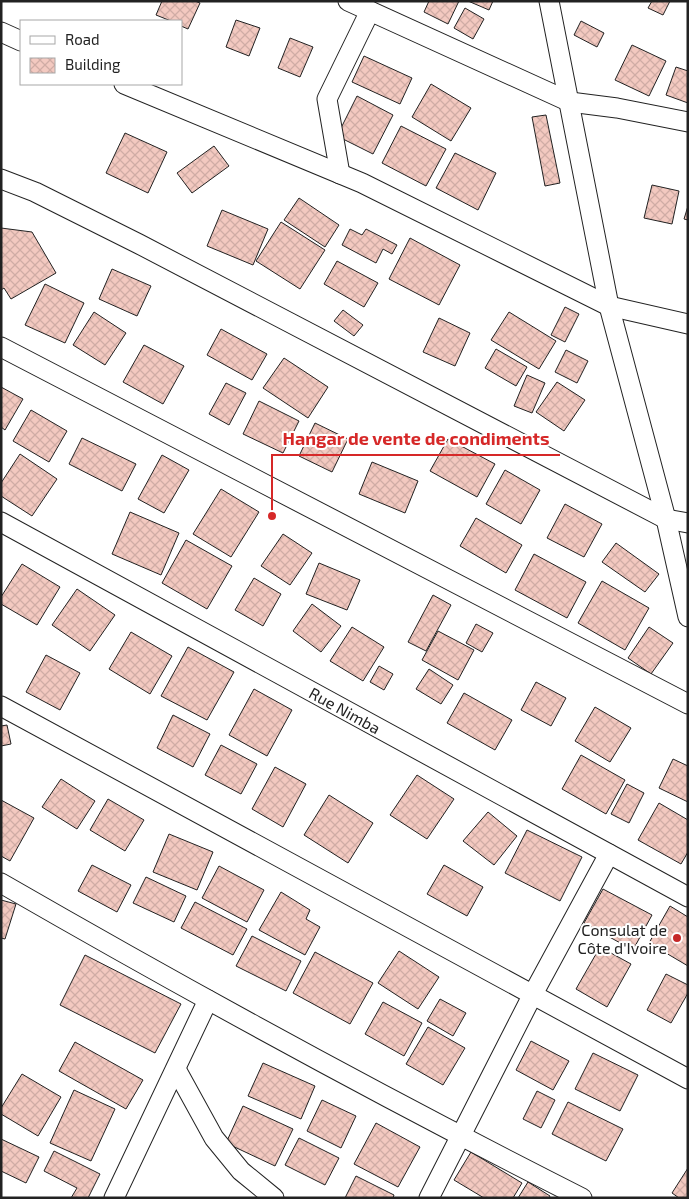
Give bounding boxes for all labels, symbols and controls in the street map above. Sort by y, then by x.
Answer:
legend [20,20,182,85]
text: Road [65,30,100,48]
text: Building [65,55,121,73]
callout: Hangar de vente de condiments [272,422,560,455]
text: Hangar de vente de condiments [283,427,549,449]
street label: Rue Nimba [306,683,384,737]
place label: Consulat de Côte d'Ivoire [578,920,667,957]
marker: Consulat de Côte d'Ivoire [671,932,683,944]

